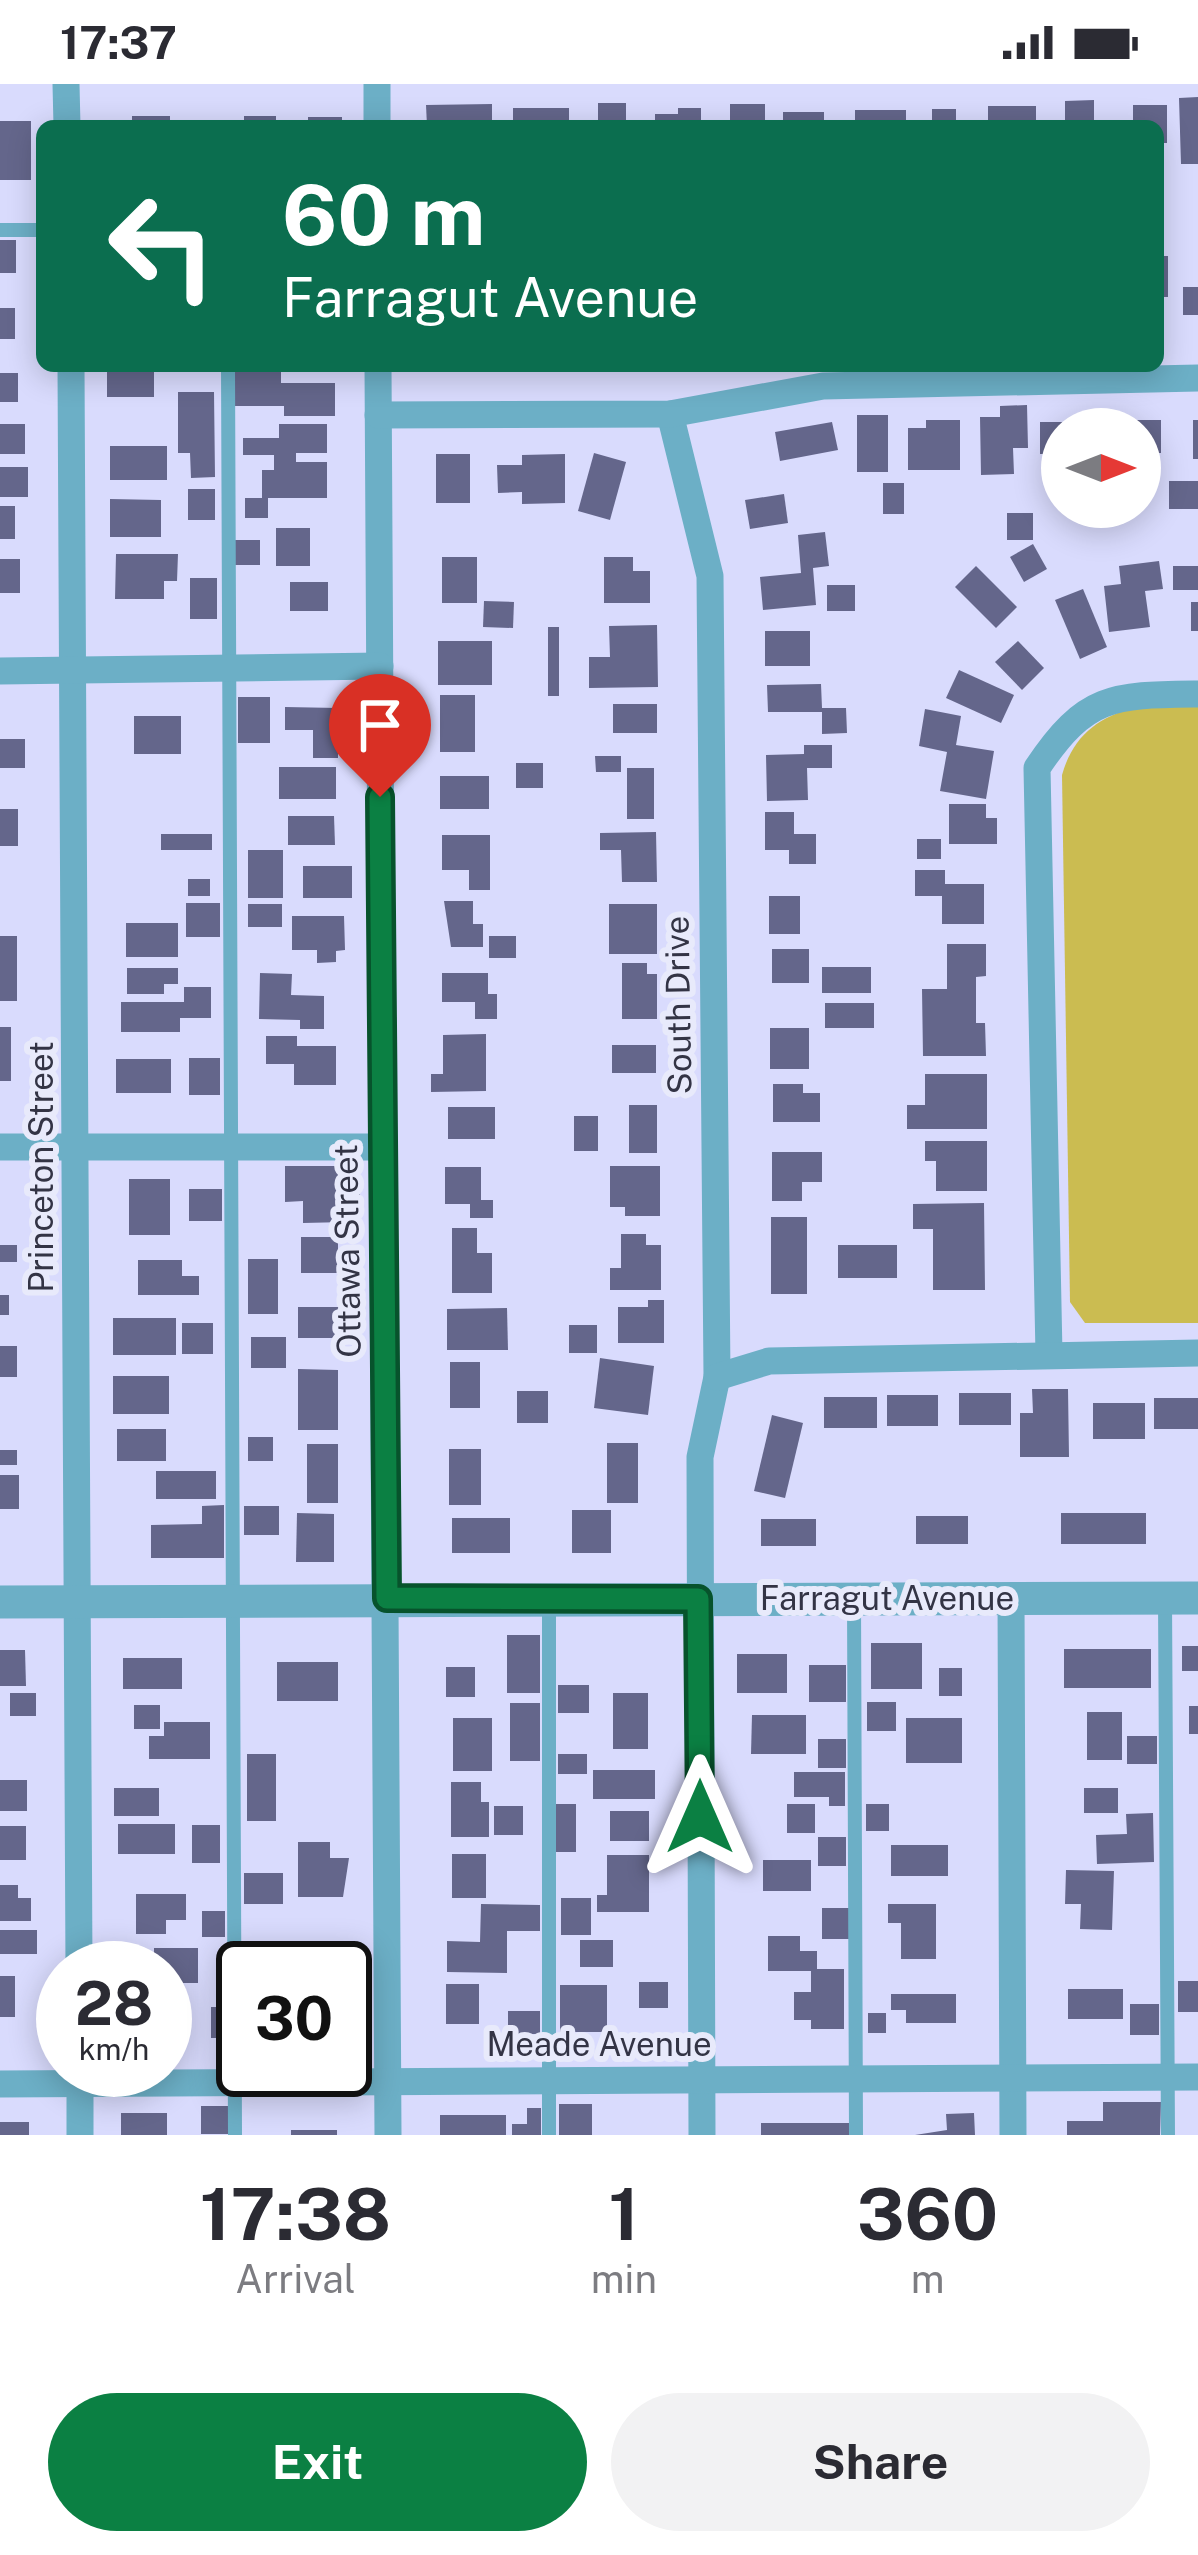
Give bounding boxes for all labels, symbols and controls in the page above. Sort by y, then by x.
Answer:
text: 17:37 [60,16,177,69]
text: 60 m [282,165,486,264]
icon: left [84,168,240,324]
text: Farragut Avenue [282,266,698,329]
north arrow [1041,408,1161,528]
map controls [1041,408,1161,528]
pin [329,674,431,797]
icon: arrive [347,692,413,758]
street label: South Drive [657,915,699,1095]
street label: Princeton Street [22,1041,60,1293]
street label: Ottawa Street [326,1144,368,1358]
street label: Farragut Avenue [760,1579,1014,1617]
position arrow [637,1754,763,1880]
speed limit sign: 30 [216,1941,372,2097]
text: 28 [75,1968,153,2039]
street label: Meade Avenue [486,2025,712,2063]
text: km/h [79,2031,149,2067]
text: 17:38 [200,2172,391,2256]
text: 1 [609,2172,639,2256]
text: 360 [857,2172,998,2256]
text: Arrival [235,2256,356,2302]
text: min [591,2256,657,2302]
text: m [911,2256,944,2302]
button: Exit [48,2393,587,2531]
button: Share [611,2393,1150,2531]

